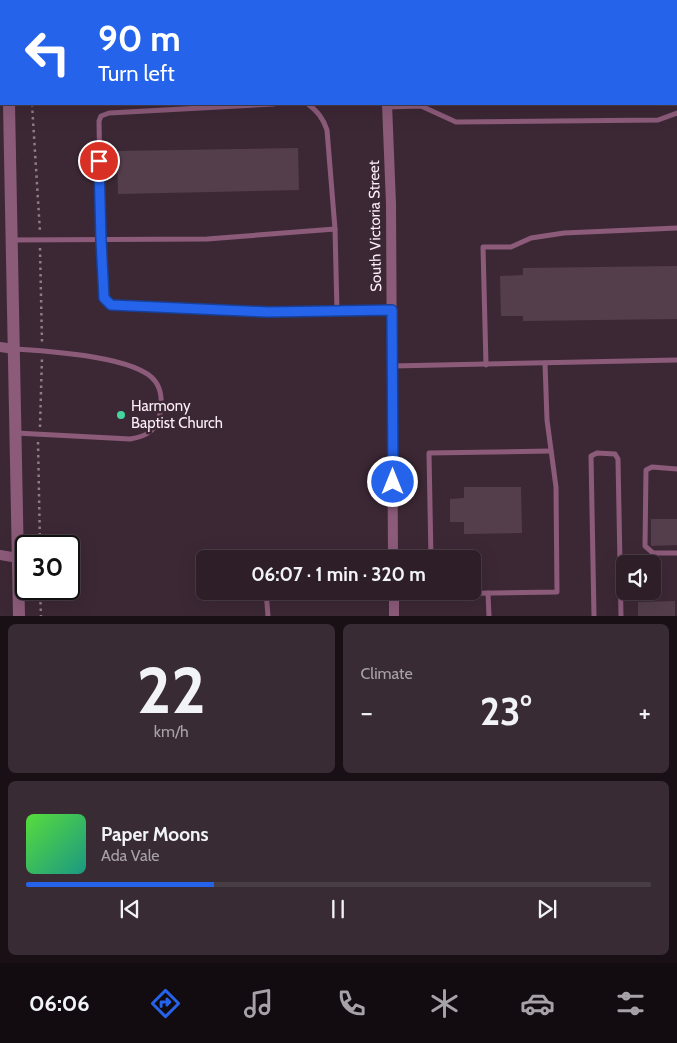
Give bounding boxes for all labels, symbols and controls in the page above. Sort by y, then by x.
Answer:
text: 90 m [98,17,181,60]
icon: left [15,20,80,85]
text: Turn left [98,60,175,87]
pin [78,140,120,182]
icon: arrive [85,147,113,175]
street label: South Victoria Street [365,160,385,292]
place label: Harmony Baptist Church [131,397,223,432]
marker: Harmony Baptist Church [115,409,127,421]
position arrow [366,455,418,507]
speed limit sign: 30 [15,535,80,600]
map controls [616,555,661,600]
button: sound [616,555,661,600]
text: 06:07 · 1 min · 320 m [251,563,426,586]
text: 22 [137,650,206,729]
text: Climate [361,664,413,683]
text: 23° [480,688,532,735]
text: − [361,695,373,729]
text: + [639,695,651,729]
text: km/h [154,722,189,741]
text: Paper Moons [101,823,209,846]
text: Ada Vale [101,846,160,865]
icon: previous [116,895,144,923]
icon: pause [324,895,352,923]
icon: next [533,895,561,923]
icon: directions [148,986,183,1021]
icon: music [241,986,276,1021]
icon: phone [334,986,369,1021]
icon: climate [427,986,462,1021]
icon: car [520,986,555,1021]
icon: filters [613,986,648,1021]
text: 06:06 [29,990,90,1017]

